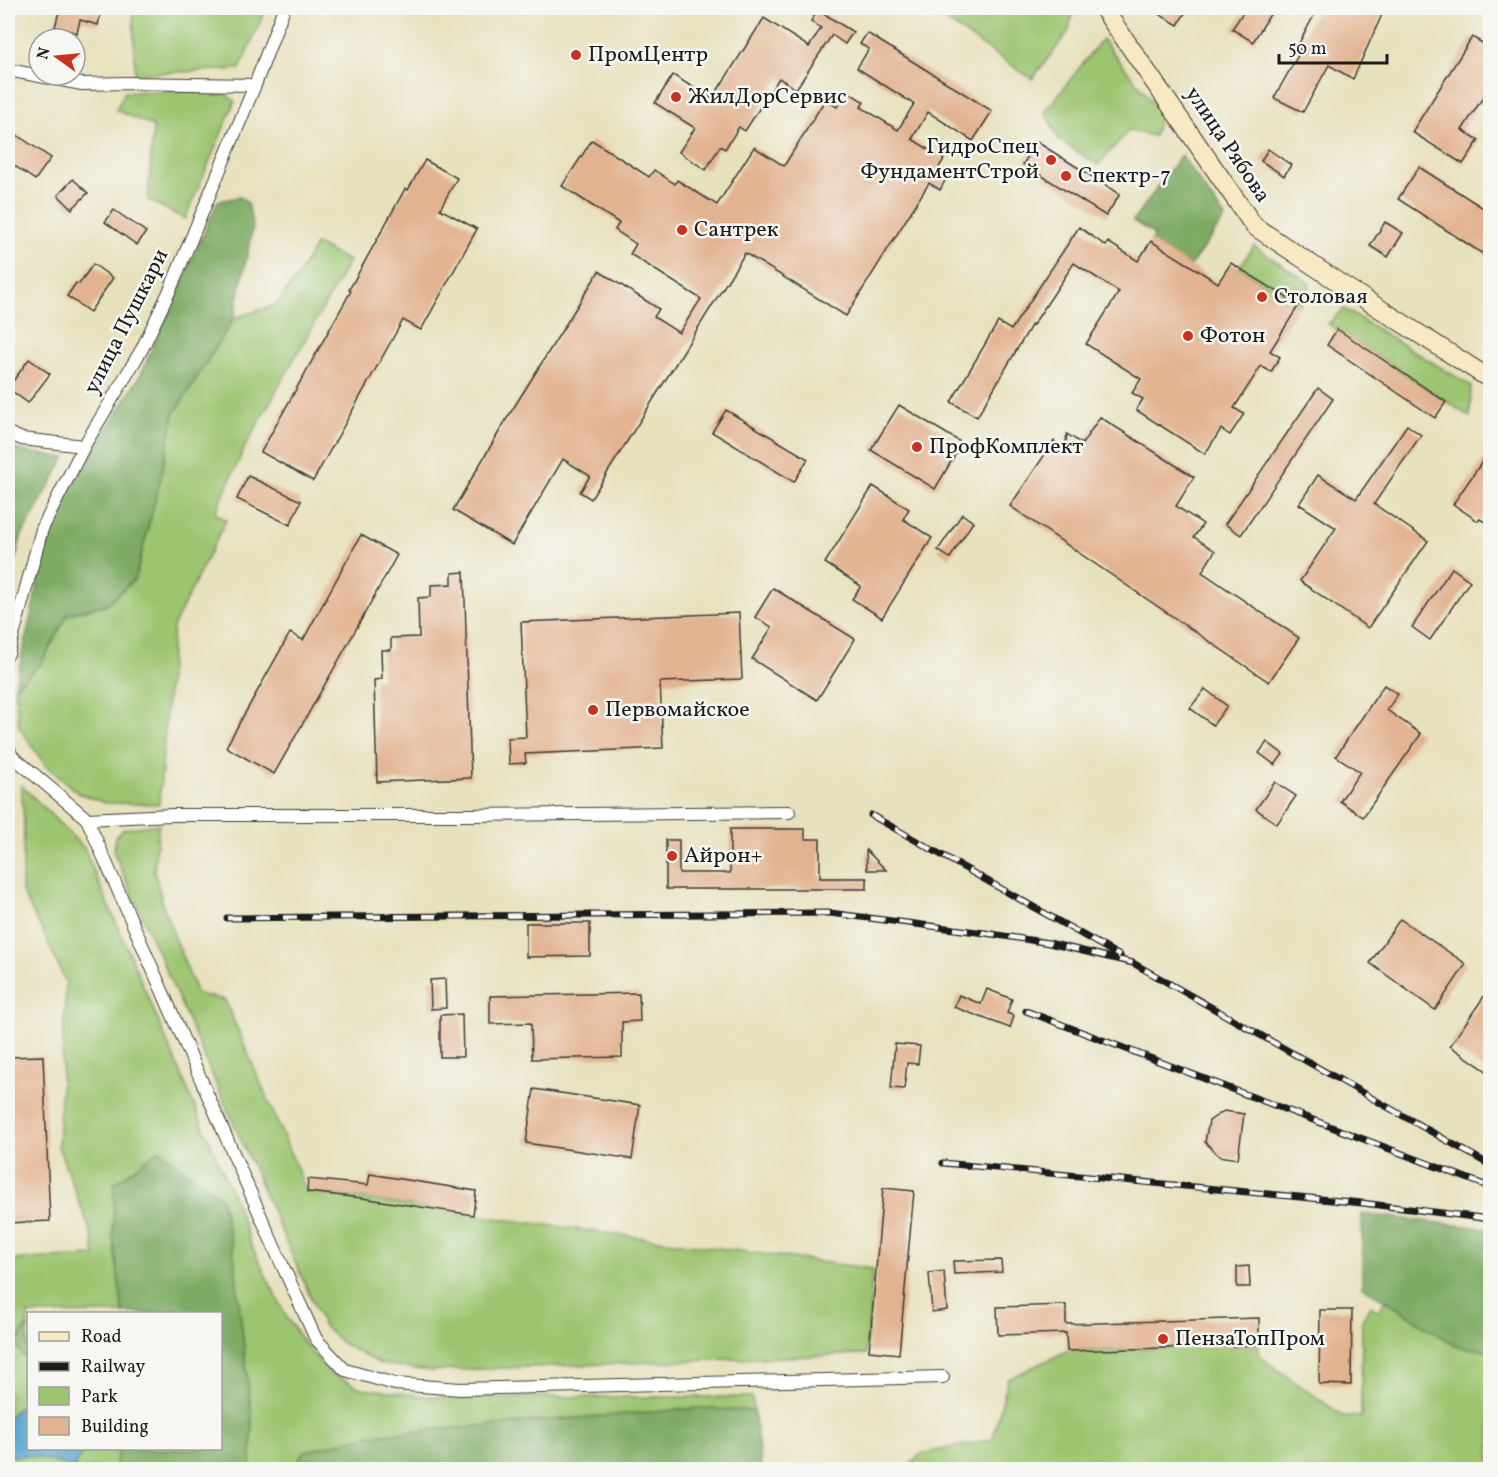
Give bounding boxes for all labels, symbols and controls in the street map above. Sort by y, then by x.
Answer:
north arrow [27,27,87,87]
scale bar [1279,27,1387,65]
text: 50 m [1288,37,1327,62]
place label: ПромЦентр [588,40,708,71]
text: N [32,45,57,62]
marker: ПромЦентр [569,48,583,62]
street label: улица Рябова [1177,81,1277,209]
place label: ЖилДорСервис [688,82,847,113]
marker: ЖилДорСервис [669,90,683,104]
place label: ГидроСпец ФундаментСтрой [860,132,1039,188]
marker: ГидроСпец ФундаментСтрой [1044,153,1058,167]
place label: Спектр-7 [1078,161,1171,192]
marker: Спектр-7 [1059,169,1073,183]
place label: Сантрек [694,215,779,246]
marker: Сантрек [675,223,689,237]
street label: улица Пушкари [77,244,177,400]
place label: Столовая [1274,282,1368,313]
marker: Столовая [1255,290,1269,304]
place label: Фотон [1200,321,1265,352]
marker: Фотон [1181,329,1195,343]
place label: ПрофКомплект [929,432,1084,463]
marker: ПрофКомплект [910,440,924,454]
place label: Первомайское [605,695,750,726]
marker: Первомайское [586,703,600,717]
place label: Айрон+ [684,841,763,872]
marker: Айрон+ [665,849,679,863]
legend [27,1312,222,1450]
place label: ПензаТопПром [1175,1324,1325,1355]
text: Road [81,1325,122,1350]
marker: ПензаТопПром [1156,1332,1170,1346]
text: Railway [81,1355,145,1380]
text: Park [81,1385,118,1410]
text: Building [81,1415,149,1440]

